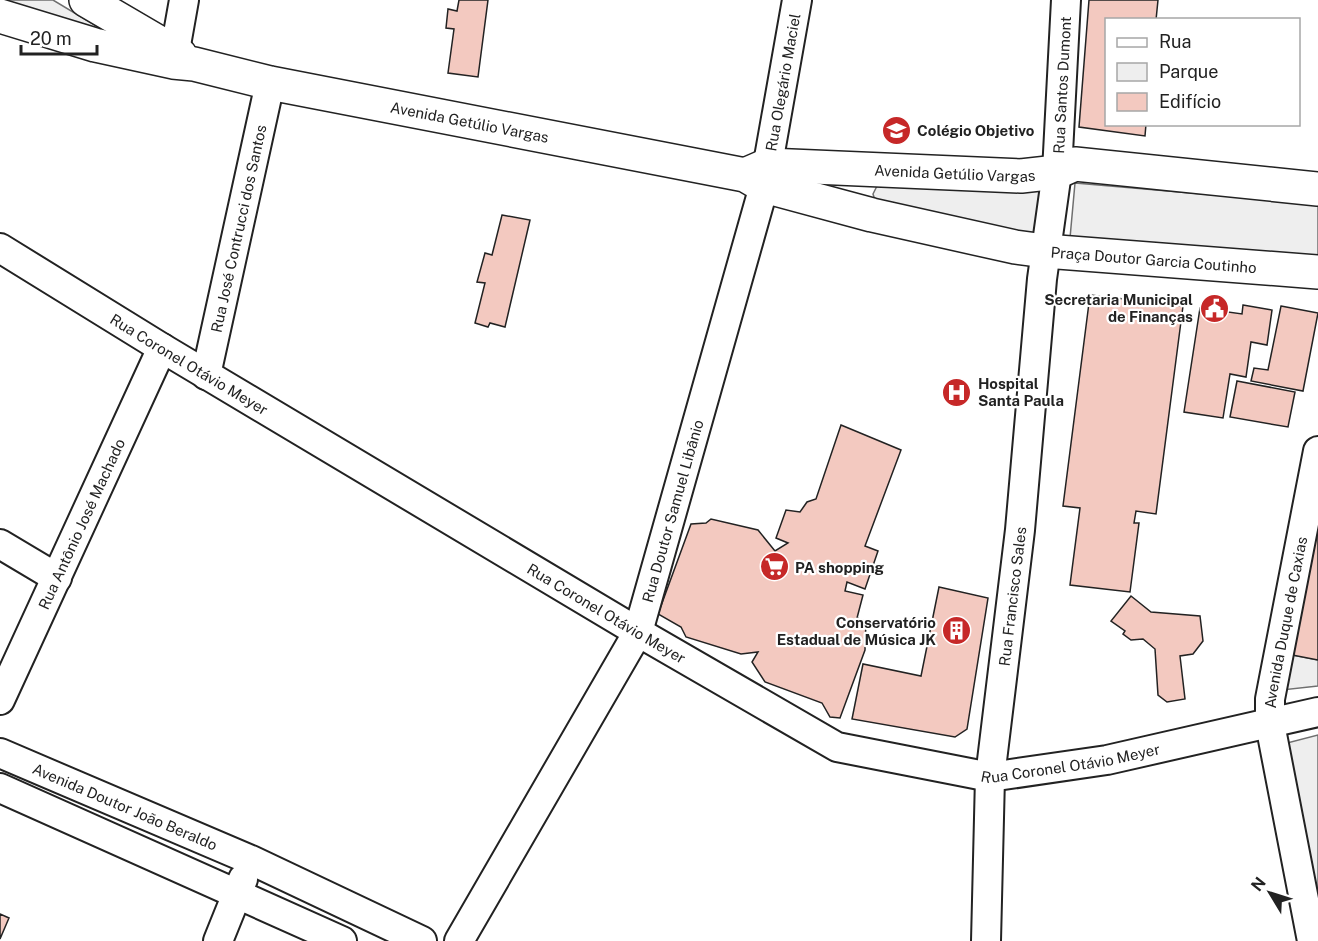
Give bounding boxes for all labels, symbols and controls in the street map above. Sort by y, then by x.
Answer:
street label: Rua Olegário Maciel [762,12,803,152]
street label: Rua Santos Dumont [1049,16,1074,154]
scale bar [21,18,98,56]
legend [1105,18,1300,126]
text: 20 m [30,28,72,49]
text: Rua [1159,31,1191,52]
text: Parque [1159,61,1219,82]
text: Edifício [1159,91,1221,112]
street label: Avenida Getúlio Vargas [389,98,550,145]
school or university icon: Colégio Objetivo [880,114,912,146]
place label: Colégio Objetivo [917,122,1035,139]
street label: Rua José Contrucci dos Santos [207,123,269,334]
street label: Avenida Getúlio Vargas [874,161,1036,185]
street label: Praça Doutor Garcia Coutinho [1050,243,1257,276]
place label: Secretaria Municipal de Finanças [1044,291,1193,325]
public building icon: Secretaria Municipal de Finanças [1198,292,1230,324]
street label: Rua Coronel Otávio Meyer [107,310,271,418]
place label: Hospital Santa Paula [978,375,1064,409]
hospital icon: Hospital Santa Paula [941,376,973,408]
street label: Rua Doutor Samuel Libânio [638,418,706,604]
street label: Rua Antônio José Machado [34,436,128,612]
street label: Rua Francisco Sales [995,526,1029,667]
street label: Avenida Duque de Caxias [1262,535,1310,709]
supermarket icon: PA shopping [758,551,790,583]
place label: PA shopping [795,559,885,576]
street label: Rua Coronel Otávio Meyer [524,560,689,666]
place label: Conservatório Estadual de Música JK [777,614,936,648]
building icon: Conservatório Estadual de Música JK [941,615,973,647]
street label: Rua Coronel Otávio Meyer [980,740,1162,786]
street label: Avenida Doutor João Beraldo [30,760,220,853]
north arrow [1240,863,1300,923]
text: N [1247,873,1270,895]

